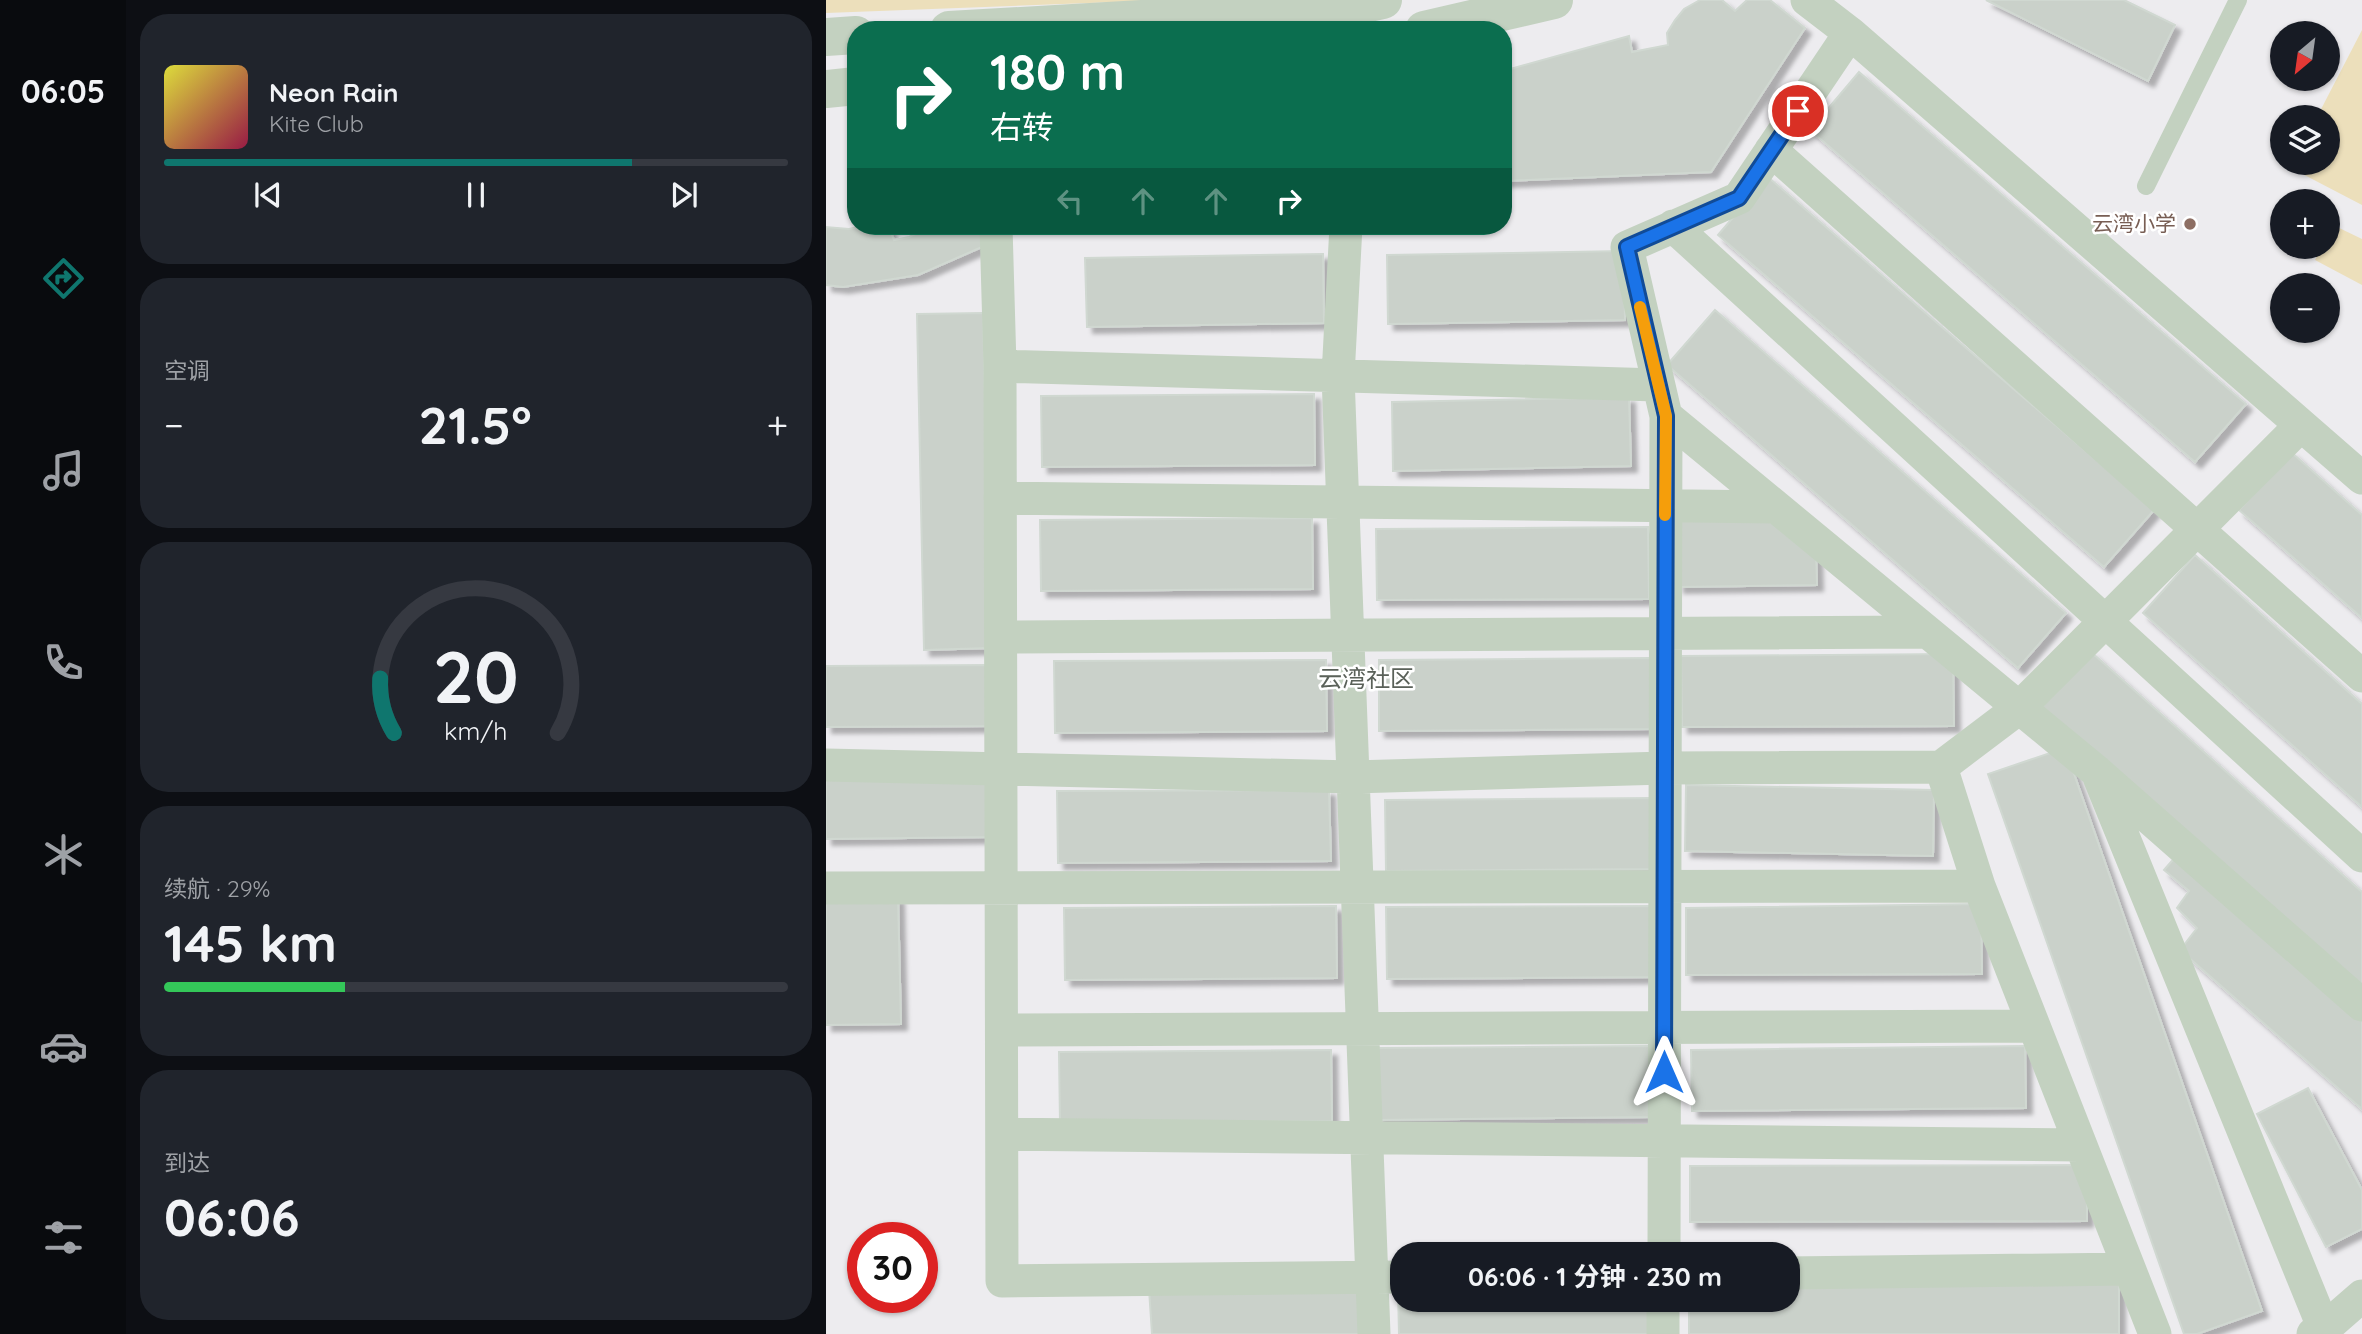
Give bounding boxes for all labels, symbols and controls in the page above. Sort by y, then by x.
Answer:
north arrow [2270,21,2340,91]
map controls [2270,21,2340,343]
text: 180 m [990,41,1125,102]
icon: right [875,49,966,140]
text: 06:05 [21,71,105,111]
text: Neon Rain [269,76,398,109]
pin [1768,81,1828,141]
icon: arrive [1779,92,1817,130]
button: layers [2270,105,2340,175]
text: 右转 [990,107,1054,147]
text: Kite Club [269,109,364,138]
icon: previous [249,176,287,214]
icon: pause [457,176,495,214]
icon: next [665,176,703,214]
icon: left [1051,182,1089,220]
icon: ahead [1124,182,1162,220]
icon: ahead [1197,182,1235,220]
icon: right [1270,182,1308,220]
button: + [2270,189,2340,259]
place label: 云湾小学 [2092,210,2176,236]
marker: 云湾小学 [2182,216,2198,232]
icon: directions [39,254,88,303]
button: − [2270,273,2340,343]
text: 空调 [164,356,210,385]
text: 21.5° [419,392,532,457]
text: − [164,401,184,449]
text: + [767,401,788,449]
icon: music [39,446,88,495]
text: 20 [433,630,519,721]
icon: phone [39,638,88,687]
district label: 云湾社区 [1318,663,1414,693]
text: km/h [444,715,508,746]
icon: climate [39,830,88,879]
text: 续航 · 29% [164,874,270,903]
text: 145 km [164,910,337,975]
icon: car [39,1022,88,1071]
position arrow [1627,1035,1701,1109]
text: 到达 [164,1148,210,1177]
text: 06:06 [164,1184,300,1249]
icon: filters [39,1213,88,1262]
speed limit sign: 30 [847,1222,938,1313]
text: 06:06 · 1 分钟 · 230 m [1468,1260,1722,1293]

